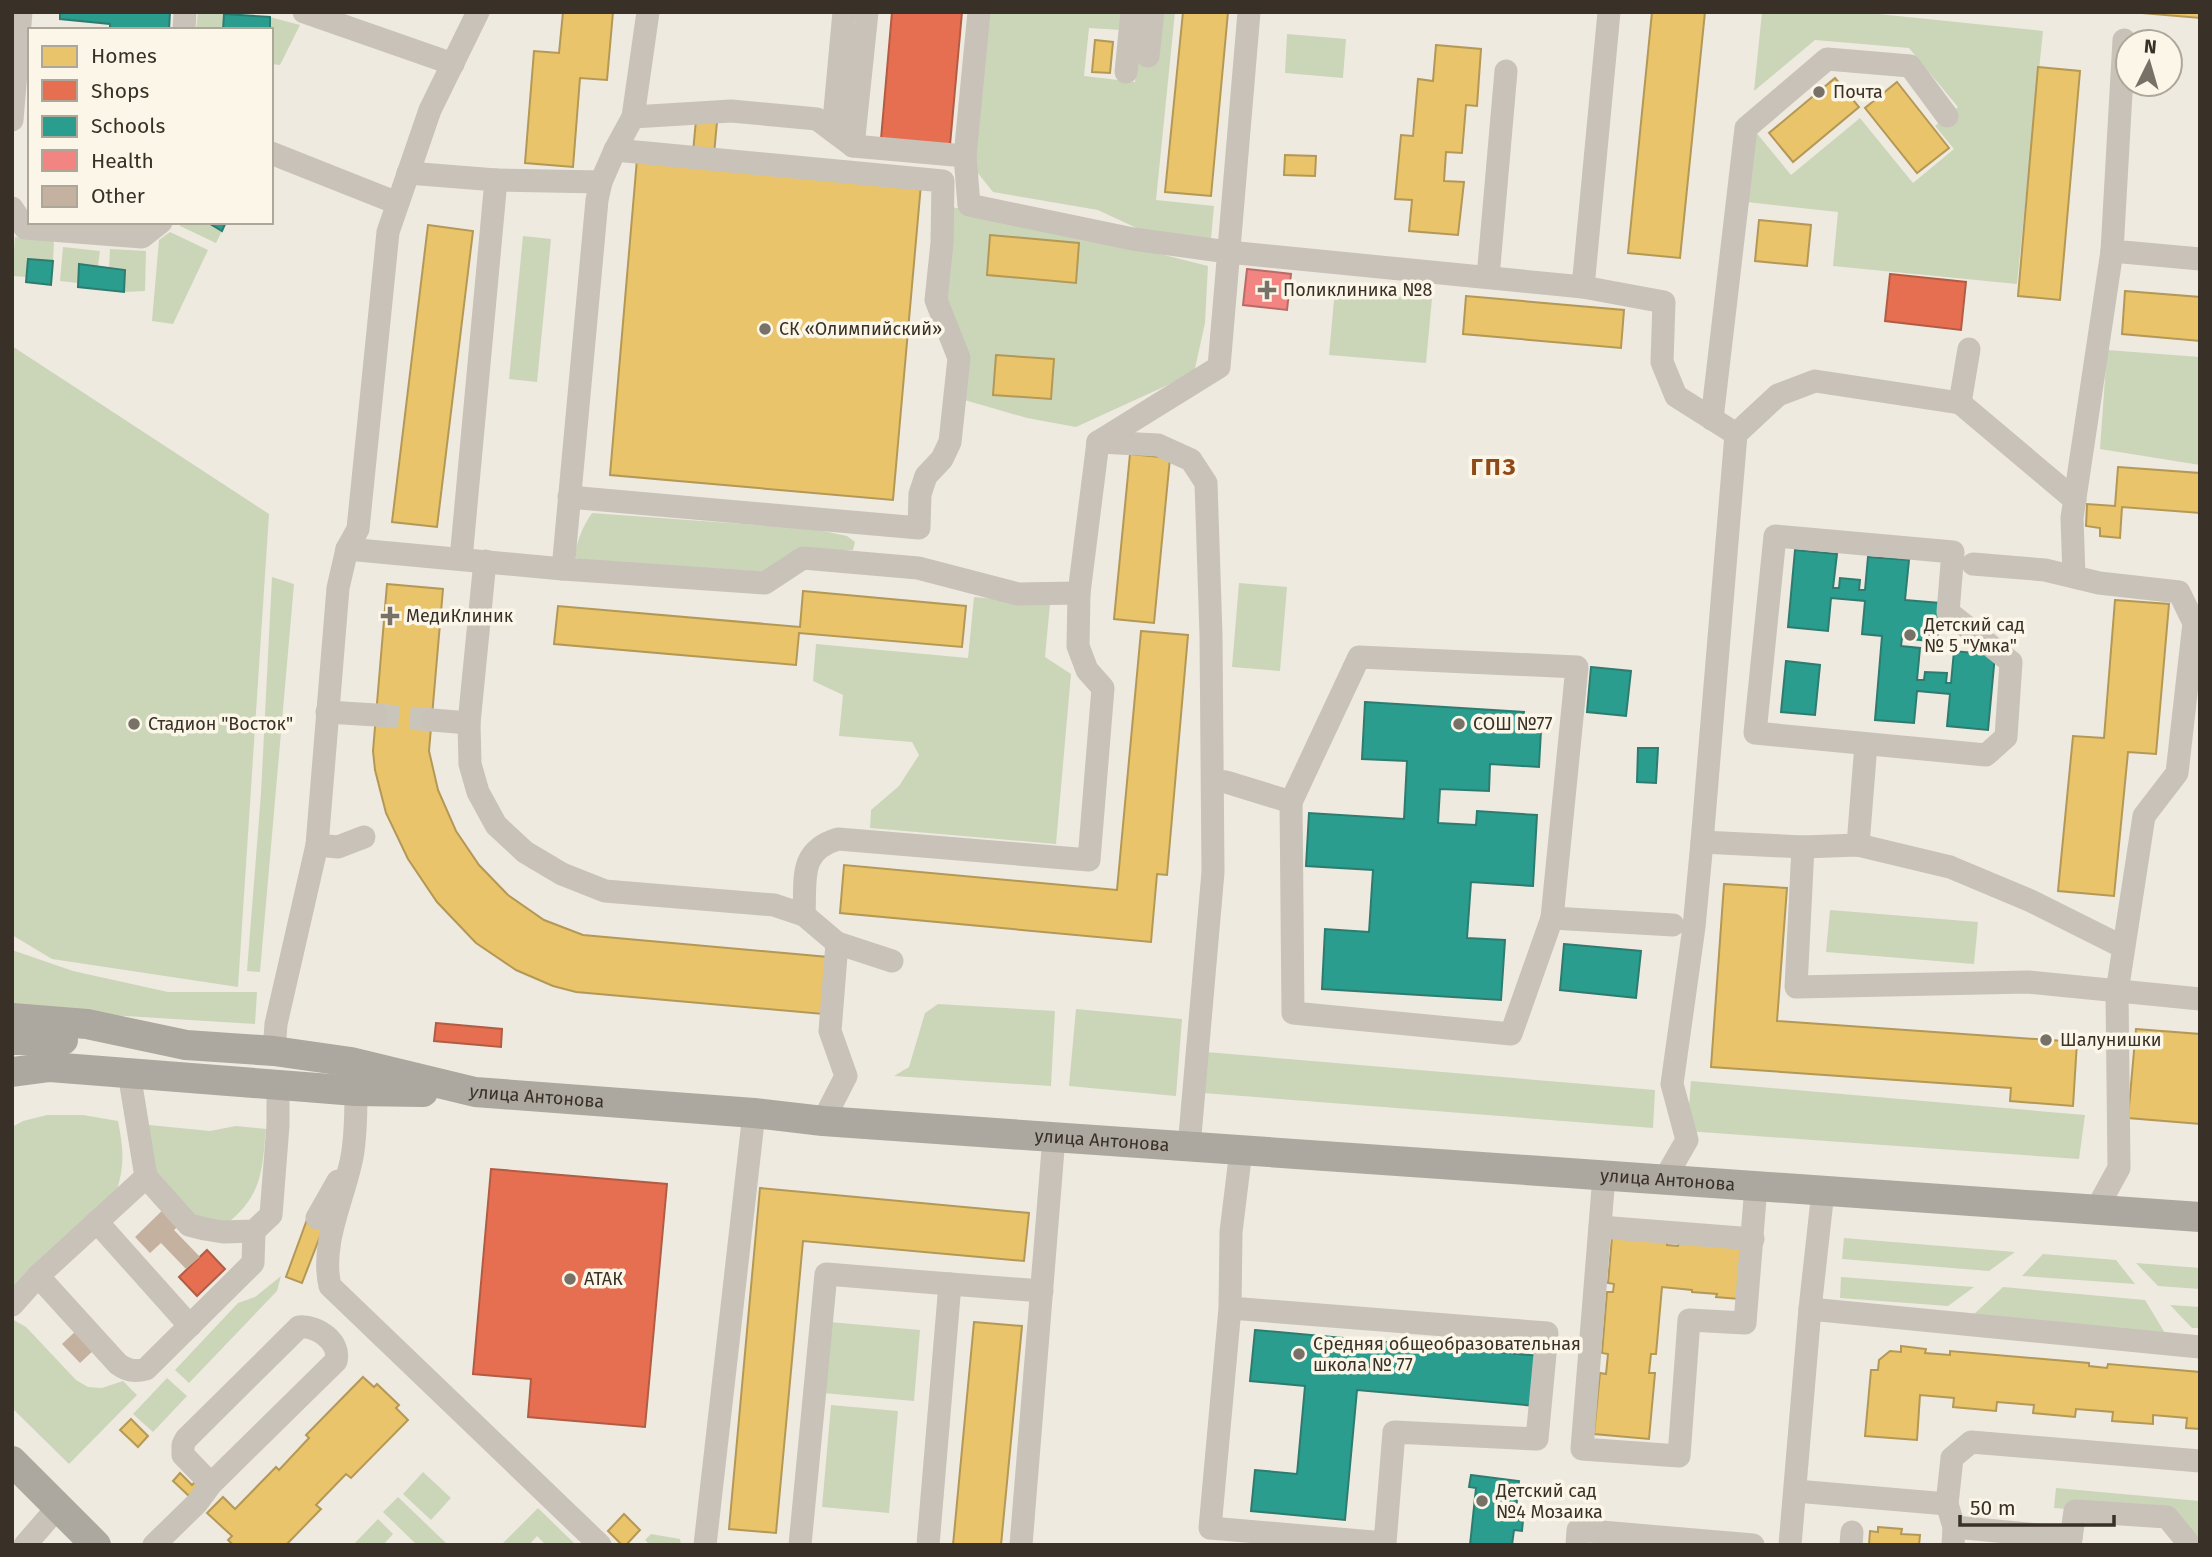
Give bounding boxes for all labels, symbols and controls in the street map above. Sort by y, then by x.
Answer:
legend [28,28,273,224]
north arrow [2114,28,2184,98]
text: N [2143,35,2158,59]
text: Homes [91,43,157,69]
text: Shops [91,78,149,104]
place label: Почта [1833,81,1883,103]
marker: Почта [1811,84,1827,100]
text: Schools [91,113,165,139]
text: Health [91,148,154,174]
text: Other [91,183,145,209]
place label: Поликлиника №8 [1283,279,1432,301]
marker: Поликлиника №8 [1257,280,1277,300]
place label: СК «Олимпийский» [779,318,942,340]
marker: СК «Олимпийский» [757,321,773,337]
district label: ГПЗ [1470,453,1518,481]
place label: МедиКлиник [406,605,514,627]
marker: МедиКлиник [380,606,400,626]
place label: Детский сад № 5 "Умка" [1923,614,2025,657]
marker: Детский сад № 5 "Умка" [1902,627,1918,643]
place label: Стадион "Восток" [148,713,293,735]
place label: СОШ №77 [1473,713,1553,735]
marker: Стадион "Восток" [126,716,142,732]
marker: СОШ №77 [1451,716,1467,732]
place label: Шалунишки [2060,1029,2162,1051]
marker: Шалунишки [2038,1032,2054,1048]
street label: улица Антонова [467,1080,605,1113]
street label: улица Антонова [1034,1125,1170,1156]
street label: улица Антонова [1600,1164,1736,1196]
place label: АТАК [584,1268,623,1290]
marker: АТАК [562,1271,578,1287]
place label: Средняя общеобразовательная школа № 77 [1313,1333,1581,1376]
marker: Средняя общеобразовательная школа № 77 [1291,1346,1307,1362]
place label: Детский сад №4 Мозаика [1495,1480,1603,1523]
scale bar [1960,1484,2114,1528]
marker: Детский сад №4 Мозаика [1474,1493,1490,1509]
text: 50 m [1970,1495,2016,1521]

